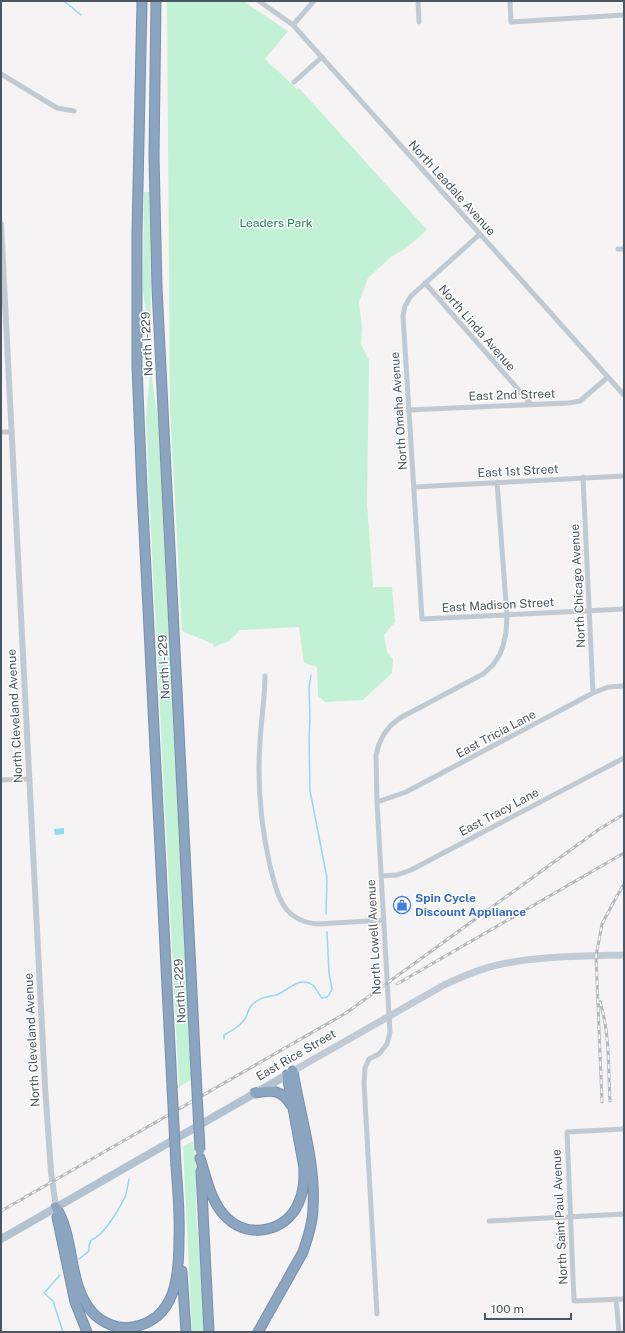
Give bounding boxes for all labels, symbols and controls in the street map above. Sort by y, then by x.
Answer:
street label: North Leadale Avenue [406,138,498,238]
park label: Leaders Park [239,216,313,230]
street label: North Linda Avenue [436,282,518,374]
street label: North I-229 [138,311,156,377]
street label: North Omaha Avenue [388,351,410,470]
street label: East 2nd Street [468,386,556,404]
street label: East 1st Street [477,462,559,480]
street label: North Chicago Avenue [568,523,588,648]
street label: East Madison Street [441,595,555,615]
street label: North I-229 [155,634,173,700]
street label: North Cleveland Avenue [4,648,26,783]
street label: East Tricia Lane [454,707,538,761]
street label: East Tracy Lane [457,785,541,839]
street label: North Lowell Avenue [364,879,384,995]
place label: Spin Cycle Discount Appliance [415,891,526,919]
shop icon: Spin Cycle Discount Appliance [392,895,412,915]
street label: North I-229 [171,958,189,1024]
street label: North Cleveland Avenue [21,972,43,1107]
street label: East Rice Street [254,1026,339,1083]
street label: North Saint Paul Avenue [549,1149,571,1285]
scale bar [485,1295,571,1321]
text: 100 m [491,1302,524,1316]

